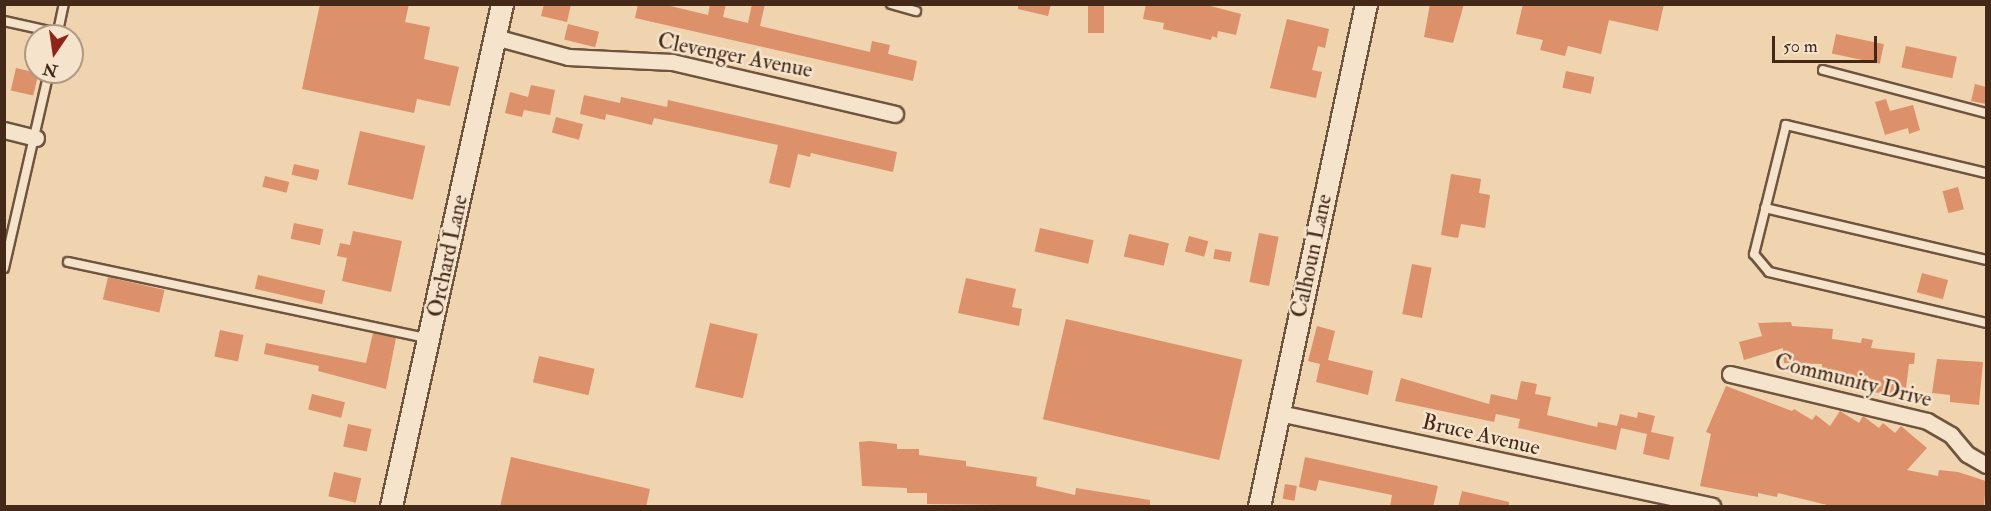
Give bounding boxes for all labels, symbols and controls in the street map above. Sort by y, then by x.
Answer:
north arrow [24,24,84,84]
scale bar [1775,24,1880,62]
street label: Clevenger Avenue [655,28,815,84]
text: 50 m [1783,35,1818,58]
text: N [41,58,60,81]
street label: Orchard Lane [422,192,474,320]
street label: Calhoun Lane [1286,192,1338,320]
street label: Community Drive [1772,349,1934,413]
street label: Bruce Avenue [1419,409,1543,461]

